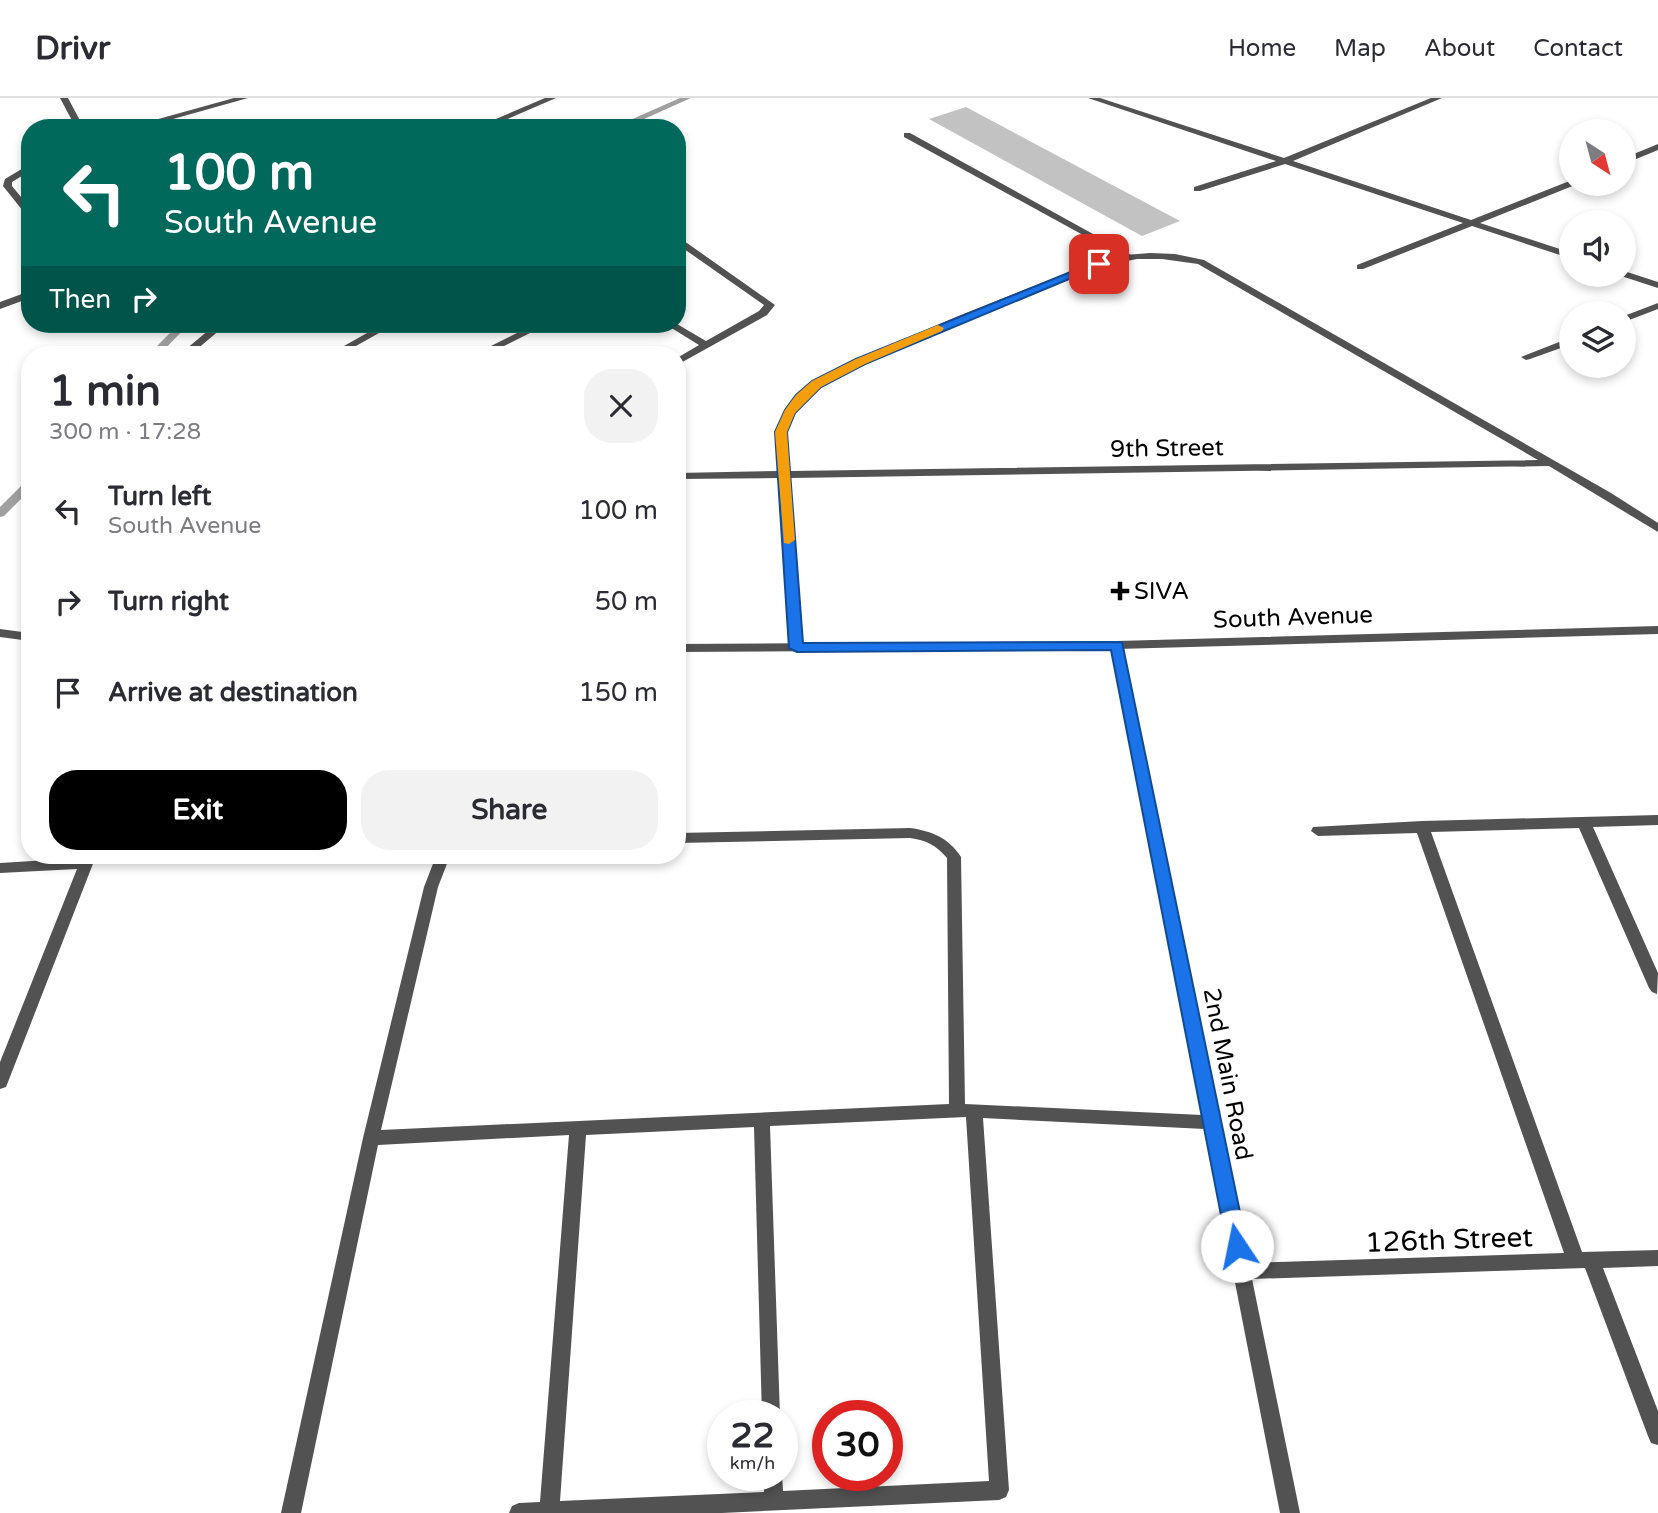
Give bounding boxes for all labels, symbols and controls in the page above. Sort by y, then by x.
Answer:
text: Drivr [35,29,110,68]
text: Home [1228,34,1296,63]
text: Map [1334,34,1386,63]
text: About [1424,34,1495,63]
text: Contact [1533,34,1623,63]
north arrow [1559,119,1636,196]
map controls [1559,119,1636,378]
text: 100 m [164,144,314,203]
icon: left [49,147,140,238]
text: South Avenue [164,204,377,242]
button: sound [1559,210,1636,287]
pin [1069,234,1129,294]
icon: arrive [1080,245,1118,283]
icon: right [125,280,163,318]
text: Then [49,284,111,315]
button: layers [1559,301,1636,378]
text: 1 min [49,366,161,417]
button: close [584,369,658,443]
text: 300 m · 17:28 [49,418,201,446]
street label: 9th Street [1110,433,1224,464]
text: Turn left [108,481,211,512]
icon: left [49,492,87,530]
text: 100 m [578,495,658,526]
text: South Avenue [108,512,261,540]
place label: SIVA [1134,577,1189,606]
icon: right [49,583,87,621]
marker: SIVA [1112,583,1128,599]
text: Turn right [108,586,229,617]
text: 50 m [595,586,658,617]
street label: South Avenue [1213,600,1373,635]
icon: arrive [49,674,87,712]
text: Arrive at destination [108,677,358,708]
text: 150 m [578,677,658,708]
button: Exit [49,770,347,850]
button: Share [361,770,658,850]
street label: 2nd Main Road [1197,985,1258,1163]
position arrow [1200,1209,1274,1283]
street label: 126th Street [1365,1220,1534,1260]
speed limit sign: 30 [812,1400,903,1491]
text: 22 [731,1415,774,1457]
text: km/h [730,1452,775,1474]

